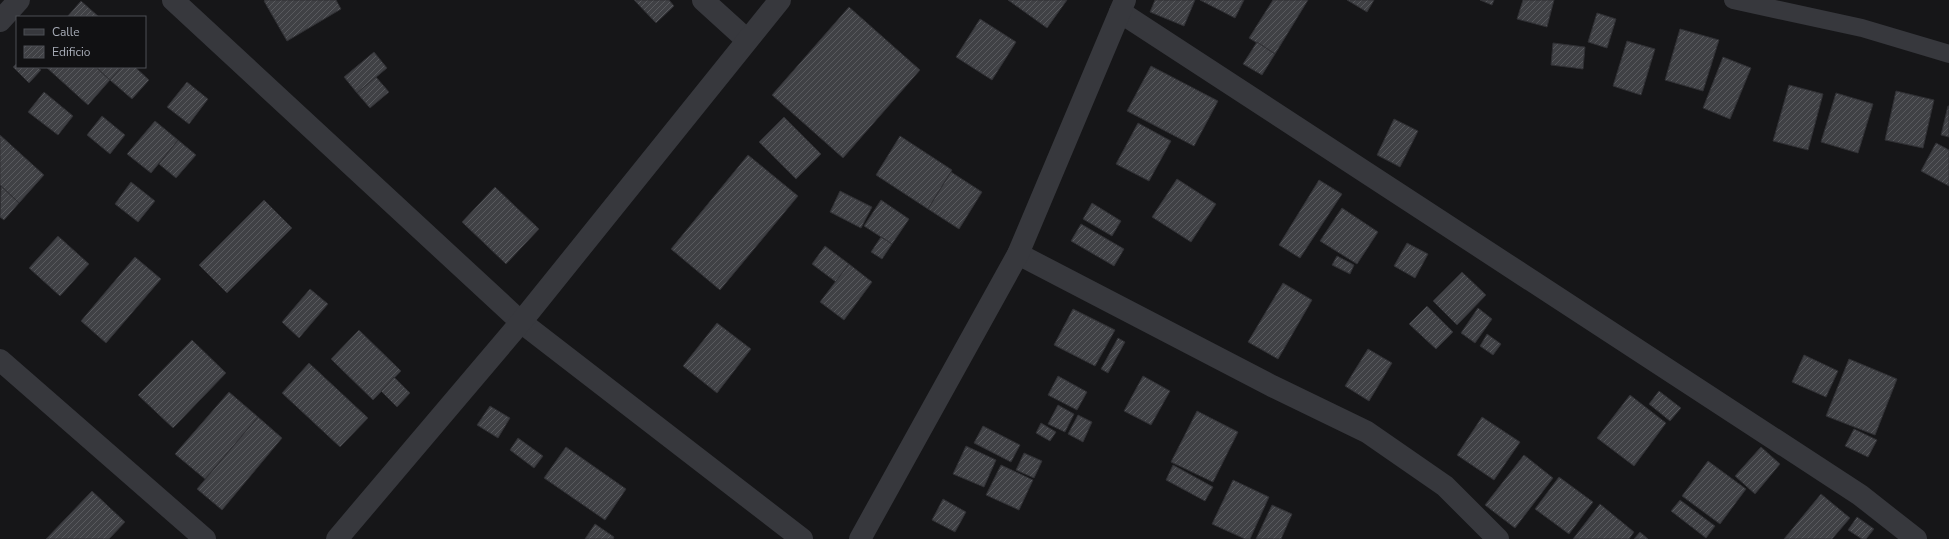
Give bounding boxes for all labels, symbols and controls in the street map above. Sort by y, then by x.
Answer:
legend [16,16,146,68]
text: Calle [52,24,80,40]
text: Edificio [52,44,91,60]

